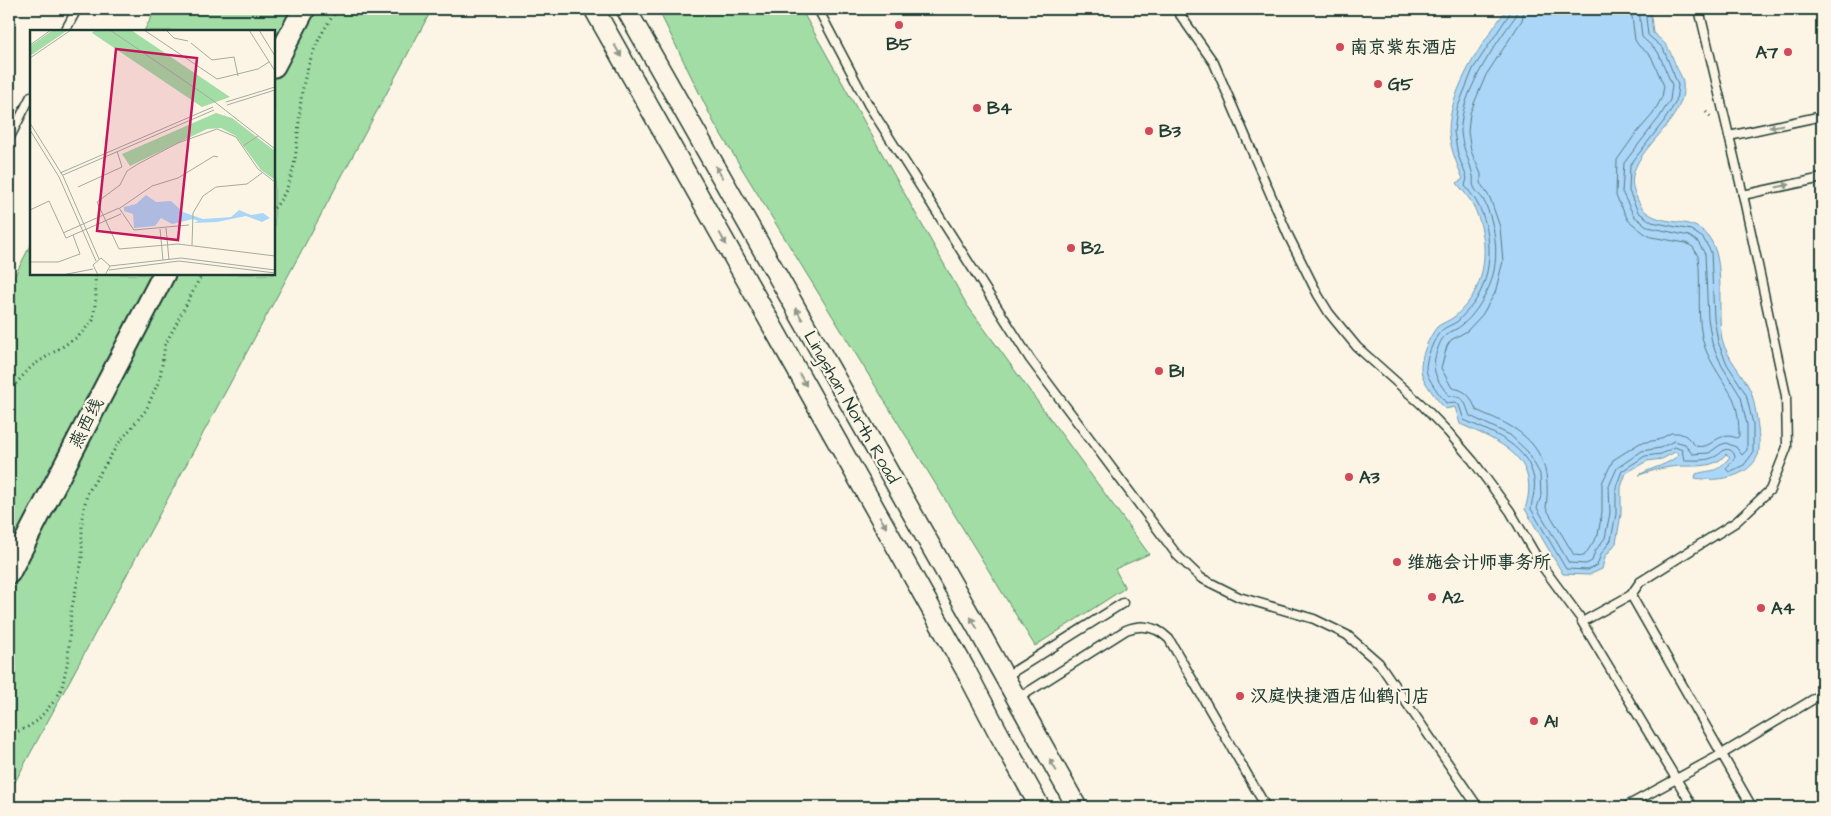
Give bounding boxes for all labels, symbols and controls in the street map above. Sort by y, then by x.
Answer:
marker: B5 [893,19,905,31]
inset map [30,30,275,275]
place label: B5 [886,32,912,57]
place label: 南京紫东酒店 [1350,35,1458,60]
place label: A7 [1755,40,1779,65]
marker: 南京紫东酒店 [1334,41,1346,53]
one-way arrow [614,45,623,58]
marker: A7 [1782,46,1794,58]
place label: G5 [1388,72,1413,97]
marker: G5 [1372,78,1384,90]
place label: B4 [987,96,1013,121]
marker: B4 [971,102,983,114]
place label: B3 [1159,119,1182,144]
one-way arrow [1768,122,1783,130]
marker: B3 [1143,125,1155,137]
one-way arrow [715,165,723,180]
one-way arrow [1775,182,1790,190]
one-way arrow [719,232,728,245]
place label: B2 [1081,236,1105,261]
marker: B2 [1065,242,1077,254]
one-way arrow [795,306,803,321]
street label: Lingshan North Road [797,326,906,489]
place label: B1 [1169,359,1185,384]
marker: B1 [1153,365,1165,377]
one-way arrow [799,373,807,388]
street label: 燕西线 [63,393,110,453]
place label: A3 [1359,465,1381,490]
marker: A3 [1343,471,1355,483]
one-way arrow [878,516,887,529]
place label: 维施会计师事务所 [1407,550,1551,575]
marker: 维施会计师事务所 [1391,556,1403,568]
place label: A2 [1442,585,1465,610]
marker: A2 [1426,591,1438,603]
place label: A4 [1771,596,1796,621]
marker: A4 [1755,602,1767,614]
one-way arrow [970,616,979,629]
place label: 汉庭快捷酒店仙鹤门店 [1250,684,1430,709]
marker: 汉庭快捷酒店仙鹤门店 [1234,690,1246,702]
place label: A1 [1544,709,1559,734]
marker: A1 [1528,715,1540,727]
one-way arrow [1049,757,1057,772]

